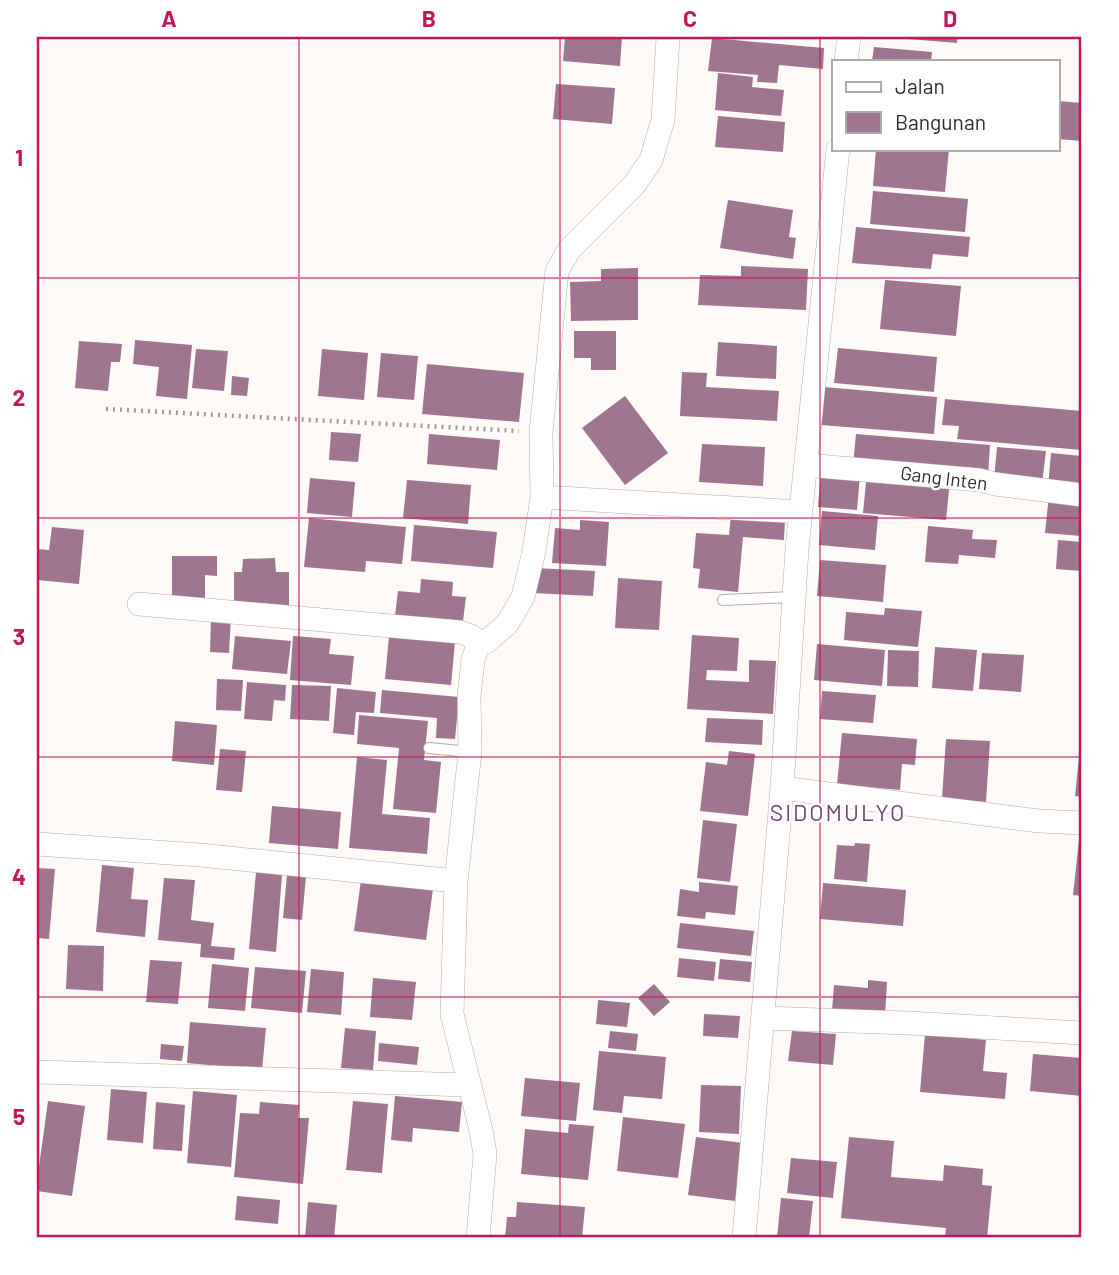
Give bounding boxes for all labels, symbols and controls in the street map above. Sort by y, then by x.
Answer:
text: A [161,4,177,32]
text: B [422,4,436,32]
text: C [683,4,697,32]
text: D [943,4,957,32]
legend [832,60,1060,150]
text: Jalan [895,73,945,98]
text: Bangunan [895,109,986,134]
text: 1 [15,143,23,171]
text: 2 [13,383,25,411]
street label: Gang Inten [899,461,989,494]
text: 3 [13,622,25,650]
district label: SIDOMULYO [770,798,906,826]
text: 4 [12,862,26,890]
text: 5 [13,1102,25,1130]

